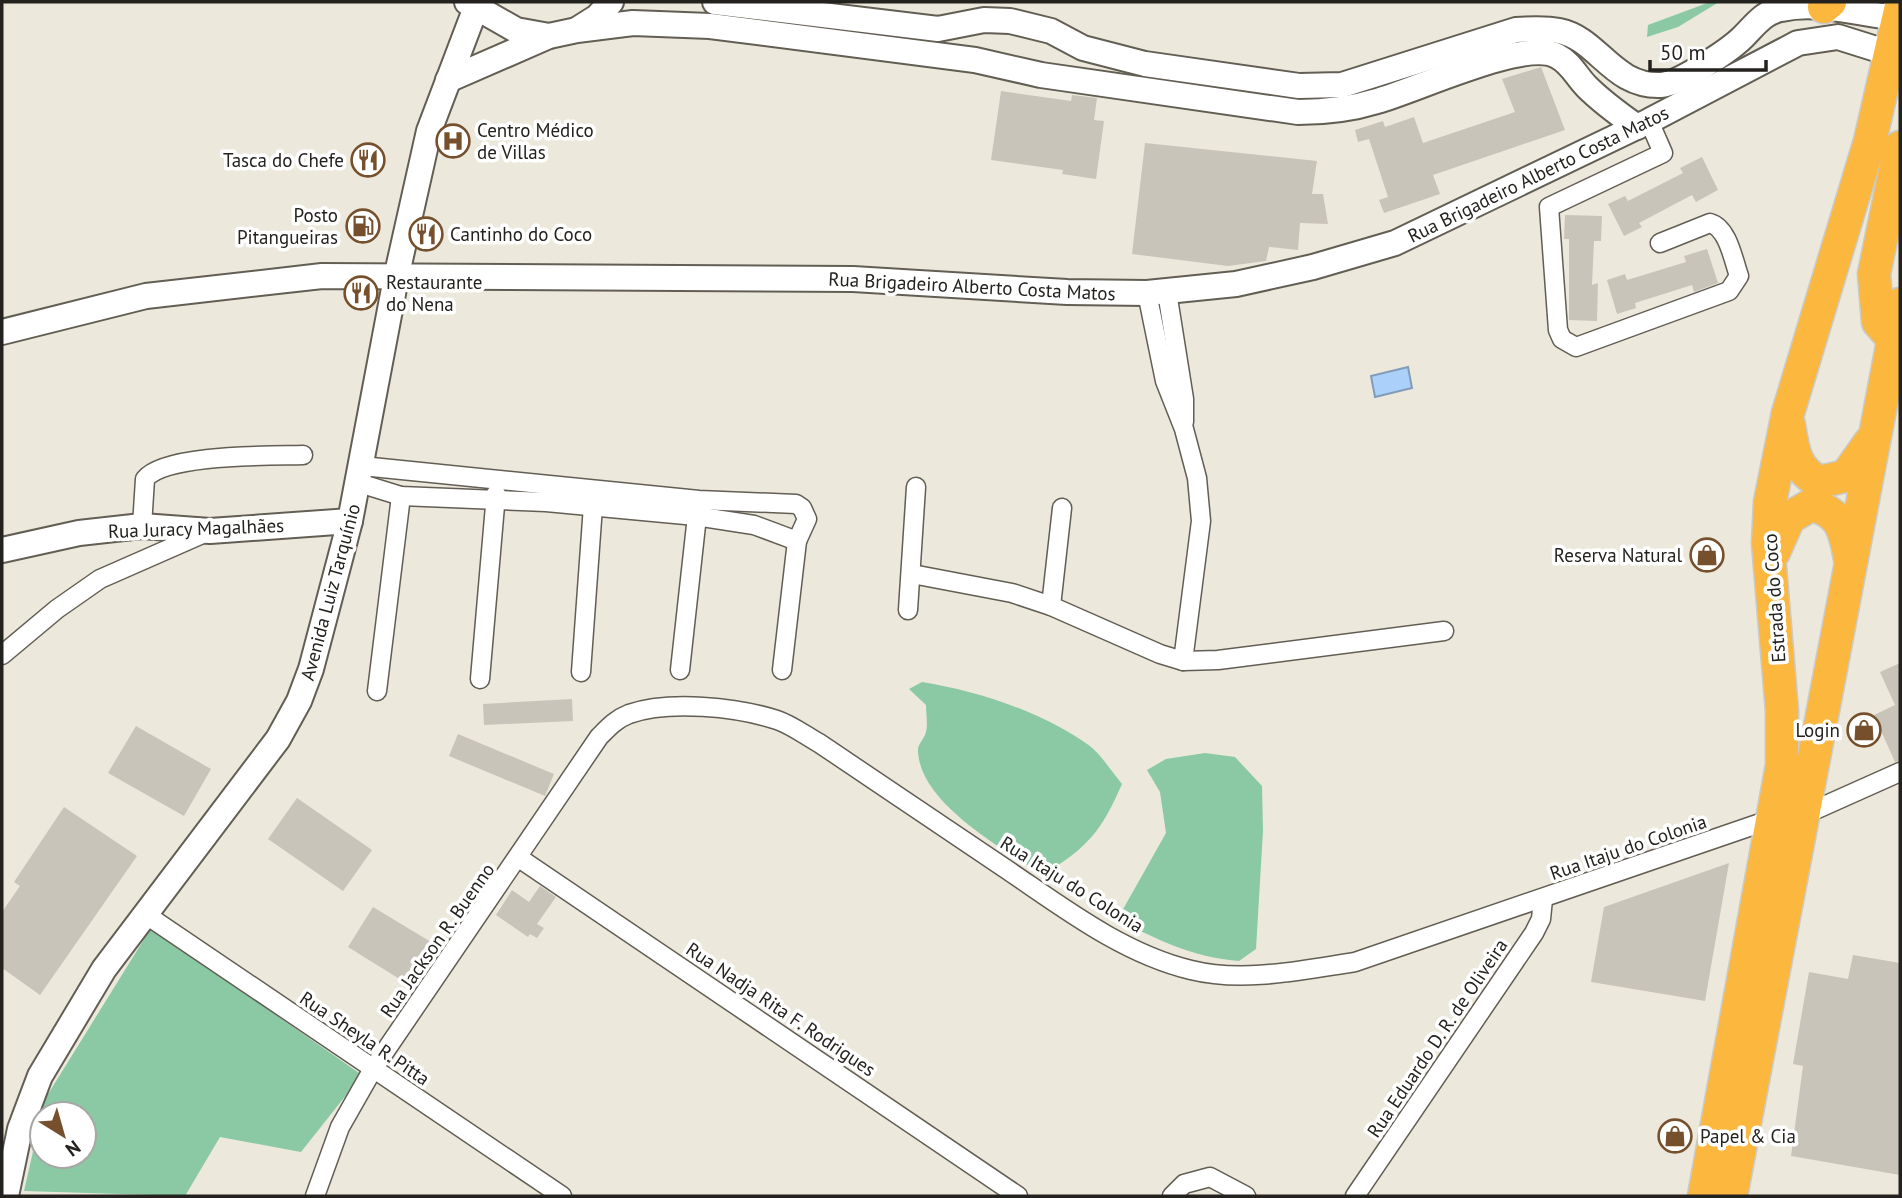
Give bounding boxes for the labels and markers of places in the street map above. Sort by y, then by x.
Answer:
place label: Centro Médico de Villas [477,118,594,164]
hospital icon: Centro Médico de Villas [434,122,472,160]
restaurant icon: Tasca do Chefe [349,141,387,179]
place label: Tasca do Chefe [223,148,344,172]
place label: Posto Pitangueiras [237,203,338,249]
fuel station icon: Posto Pitangueiras [344,207,382,245]
restaurant icon: Cantinho do Coco [407,215,445,253]
place label: Cantinho do Coco [450,222,592,246]
place label: Restaurante do Nena [386,270,482,316]
restaurant icon: Restaurante do Nena [342,274,380,312]
shop icon: Reserva Natural [1688,536,1726,574]
place label: Reserva Natural [1554,543,1682,567]
shop icon: Login [1845,711,1883,749]
place label: Login [1795,718,1840,742]
shop icon: Papel & Cia [1656,1117,1694,1155]
place label: Papel & Cia [1700,1124,1796,1148]

